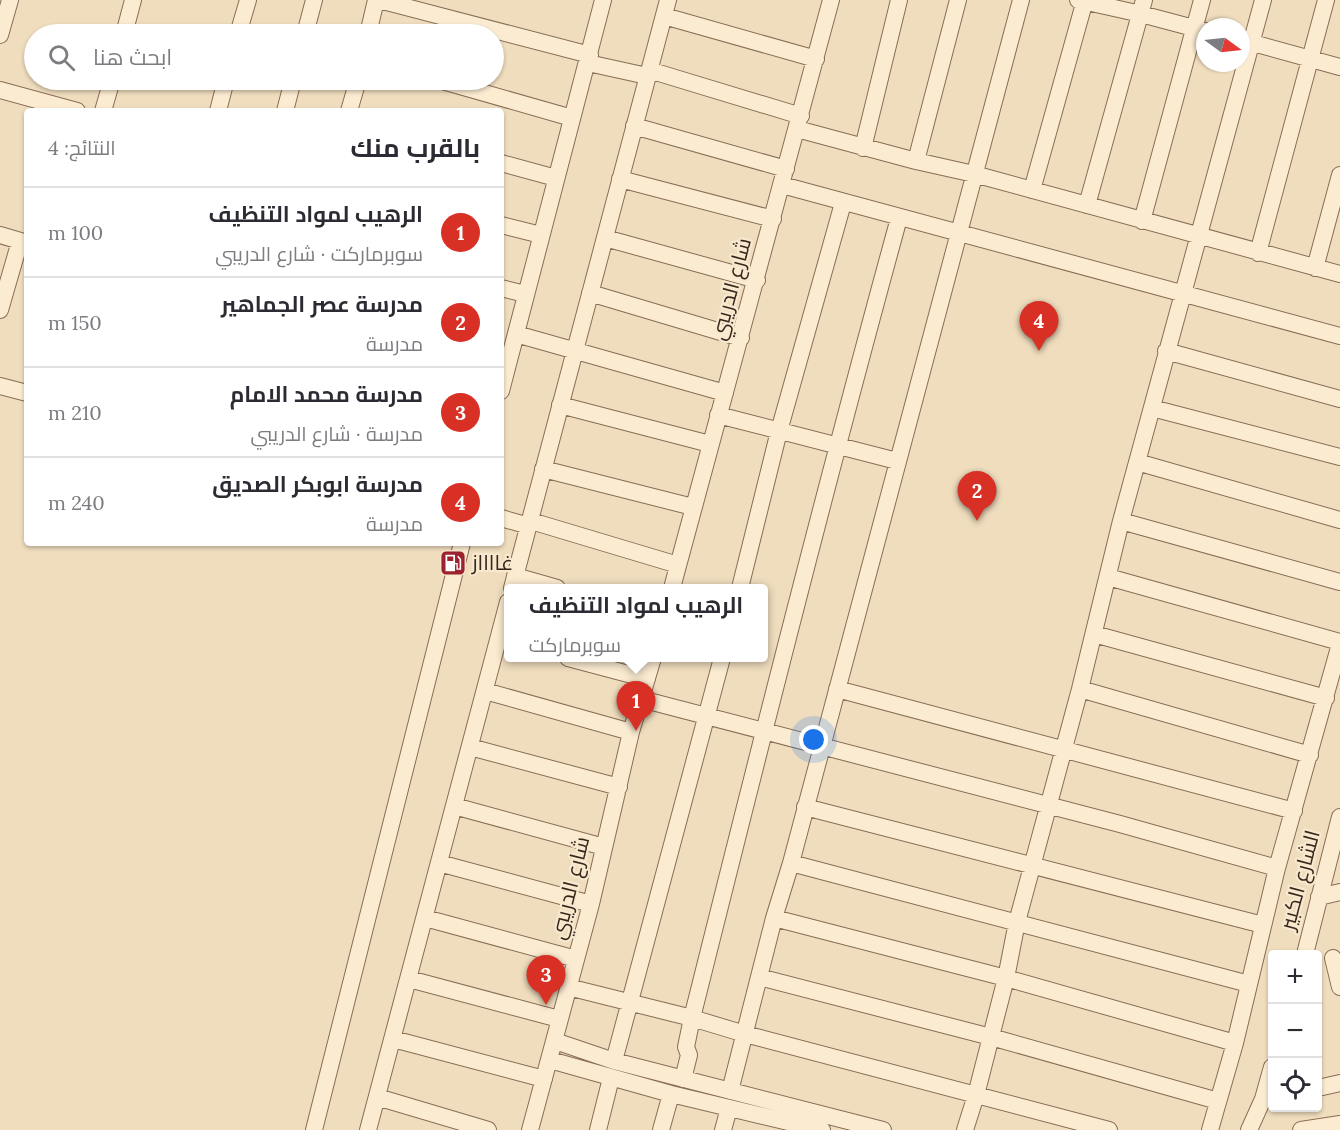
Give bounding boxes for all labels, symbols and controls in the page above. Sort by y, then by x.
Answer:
north arrow [1196,18,1250,72]
search box [24,24,504,90]
icon: search [45,41,78,74]
text: ابحث هنا [93,43,172,71]
text: بالقرب منك [351,131,480,164]
text: النتائج: 4 [48,135,116,160]
text: الرهيب لمواد التنظيف [209,200,423,228]
text: 100 m [48,220,103,245]
text: 1 [456,220,465,245]
street label: شارع الدريبي [704,235,760,344]
text: سوبرماركت · شارع الدريبي [215,241,423,266]
text: مدرسة عصر الجماهير [221,290,423,318]
pin: 4 [1020,302,1058,351]
text: 150 m [48,310,102,335]
text: 2 [455,310,466,335]
text: مدرسة [366,331,423,356]
text: مدرسة محمد الامام [230,380,423,408]
text: 210 m [48,400,102,425]
text: 3 [455,400,466,425]
text: مدرسة · شارع الدريبي [251,421,423,446]
text: مدرسة ابوبكر الصديق [212,470,423,498]
pin: 2 [958,472,996,521]
text: 240 m [48,490,105,515]
text: 4 [455,490,466,515]
text: مدرسة [366,511,423,536]
fuel station icon: غااااز [438,548,468,578]
place label: غااااز [471,549,513,576]
popup [504,584,768,662]
text: الرهيب لمواد التنظيف [529,591,743,619]
text: سوبرماركت [529,632,621,657]
pin: 1 [616,682,656,731]
your location [799,725,828,754]
street label: الشارع الكبير [1273,827,1327,934]
street label: شارع الدريبي [544,834,598,943]
map controls [1268,950,1322,1112]
button: + [1268,950,1322,1004]
pin: 3 [526,956,566,1005]
button: − [1268,1004,1322,1058]
button: locate [1268,1058,1322,1112]

